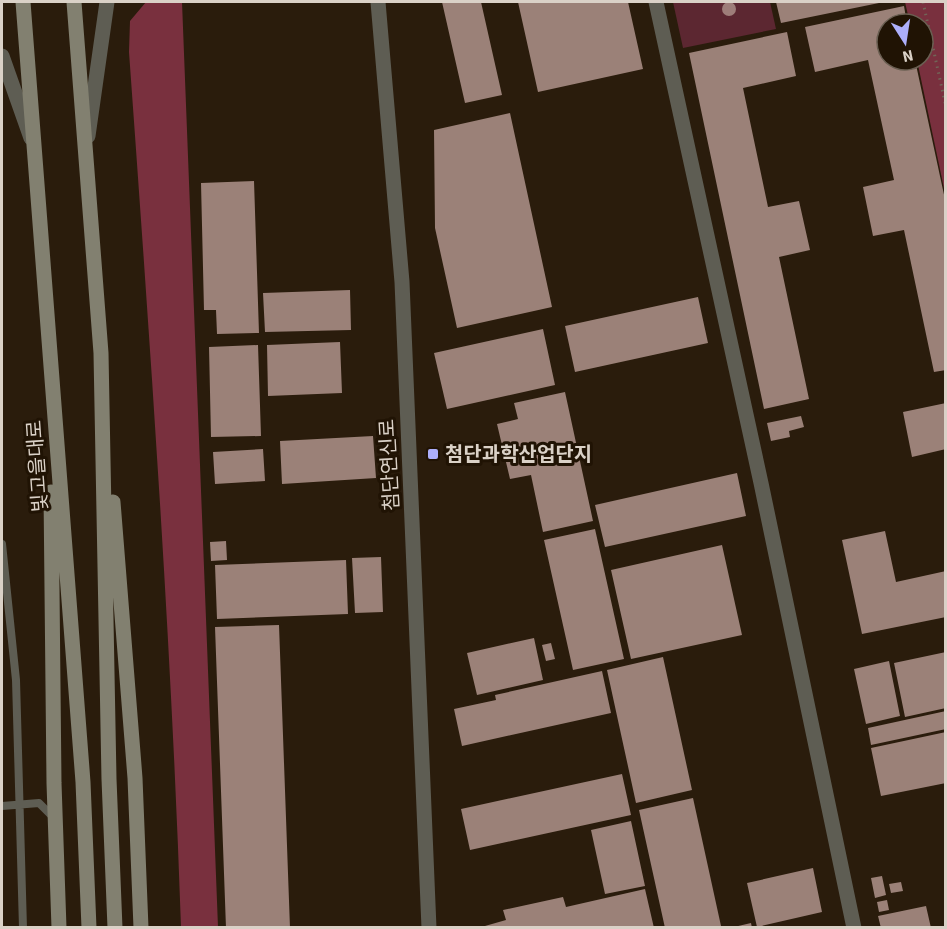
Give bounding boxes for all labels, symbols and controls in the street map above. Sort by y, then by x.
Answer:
north arrow [875,12,935,72]
text: N [900,44,915,68]
street label: 첨단연신로 [374,418,406,512]
street label: 빛고을대로 [21,419,55,513]
place label: 첨단과학산업단지 [445,441,592,469]
marker: 첨단과학산업단지 [426,447,440,461]

